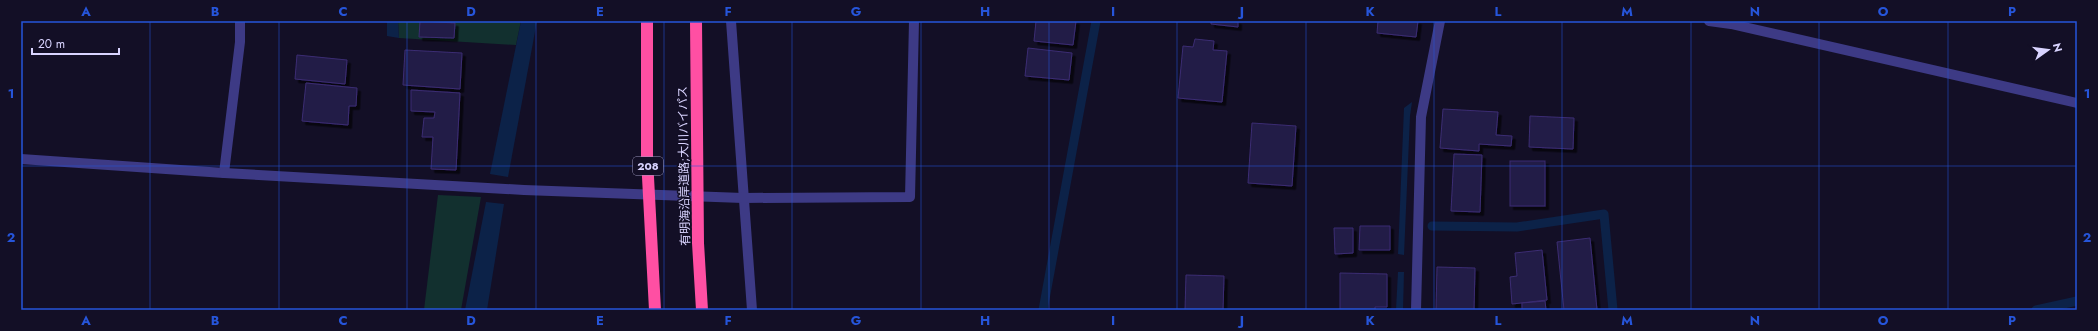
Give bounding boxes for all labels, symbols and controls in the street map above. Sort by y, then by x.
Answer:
text: A [80,2,91,21]
text: B [211,2,220,21]
text: C [338,2,348,21]
text: D [466,2,476,21]
text: E [596,2,604,21]
text: F [724,2,732,21]
text: G [851,2,862,21]
text: H [980,2,990,21]
text: I [1111,2,1115,21]
text: J [1237,2,1244,21]
text: K [1365,2,1375,21]
text: L [1495,2,1502,21]
text: M [1621,2,1633,21]
text: N [1750,2,1760,21]
text: O [1878,2,1889,21]
text: P [2008,2,2016,21]
scale bar [32,30,119,56]
north arrow [2028,30,2068,70]
text: 20 m [38,35,65,53]
text: N [2049,41,2067,54]
text: 1 [8,84,14,103]
text: 1 [2084,84,2090,103]
street label: 有明海沿岸道路;大川バイパス [674,86,694,246]
road number: 208 [633,157,663,175]
text: 2 [7,228,15,247]
text: 2 [2083,228,2091,247]
text: A [80,311,91,330]
text: B [211,311,220,330]
text: C [338,311,348,330]
text: D [466,311,476,330]
text: E [596,311,604,330]
text: F [724,311,732,330]
text: G [851,311,862,330]
text: H [980,311,990,330]
text: I [1111,311,1115,330]
text: J [1237,311,1244,330]
text: K [1365,311,1375,330]
text: L [1495,311,1502,330]
text: M [1621,311,1633,330]
text: N [1750,311,1760,330]
text: O [1878,311,1889,330]
text: P [2008,311,2016,330]

